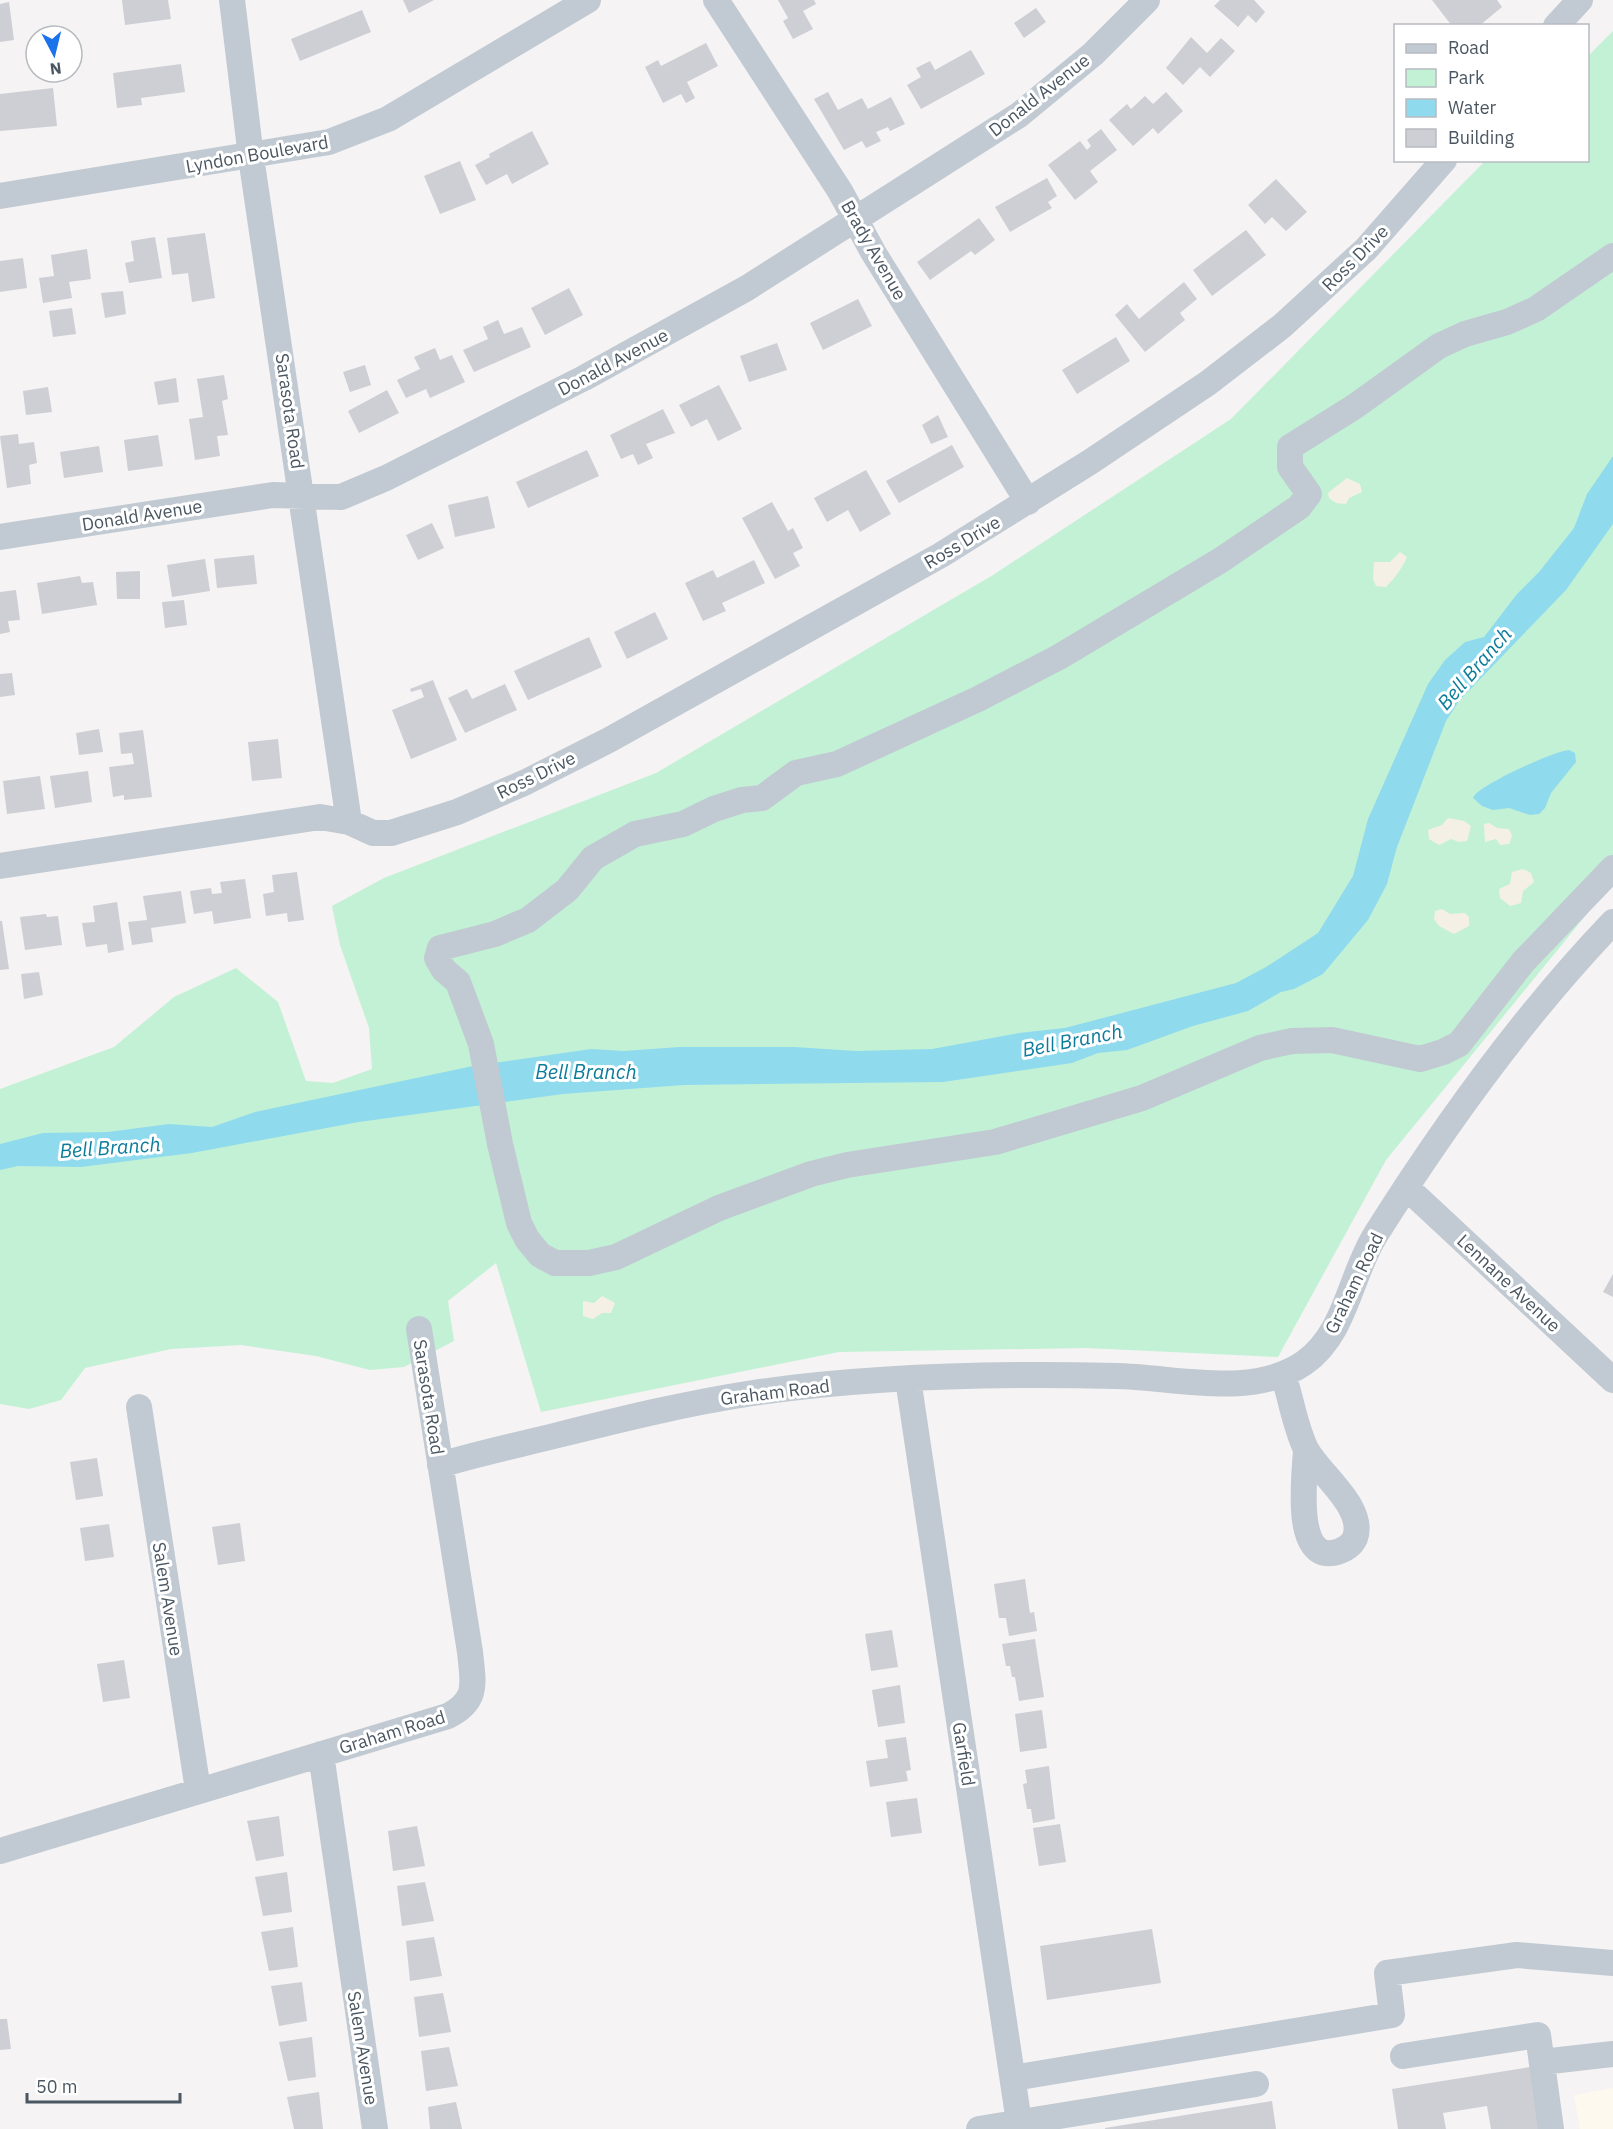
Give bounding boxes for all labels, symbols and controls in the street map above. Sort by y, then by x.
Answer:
north arrow [24,24,84,84]
legend [1394,24,1589,162]
text: Road [1448,36,1489,59]
street label: Donald Avenue [984,48,1094,142]
text: N [49,58,63,80]
text: Park [1448,66,1485,89]
text: Water [1448,96,1497,119]
text: Building [1448,126,1515,149]
street label: Lyndon Boulevard [184,130,330,178]
street label: Brady Avenue [836,196,912,304]
street label: Ross Drive [1317,220,1393,296]
street label: Donald Avenue [554,323,672,401]
street label: Sarasota Road [270,352,310,470]
street label: Donald Avenue [80,494,204,536]
street label: Ross Drive [920,510,1004,574]
water label: Bell Branch [1431,621,1517,715]
street label: Ross Drive [493,746,579,804]
water label: Bell Branch [1020,1017,1124,1063]
water label: Bell Branch [535,1058,637,1085]
water label: Bell Branch [58,1130,162,1164]
street label: Graham Road [1320,1229,1388,1337]
street label: Lennane Avenue [1452,1229,1566,1337]
street label: Sarasota Road [409,1338,449,1456]
street label: Graham Road [719,1374,831,1410]
street label: Salem Avenue [148,1540,188,1658]
street label: Graham Road [336,1705,448,1759]
street label: Garfield [948,1720,980,1788]
street label: Salem Avenue [343,1989,383,2107]
scale bar [27,2066,180,2104]
text: 50 m [36,2075,78,2098]

